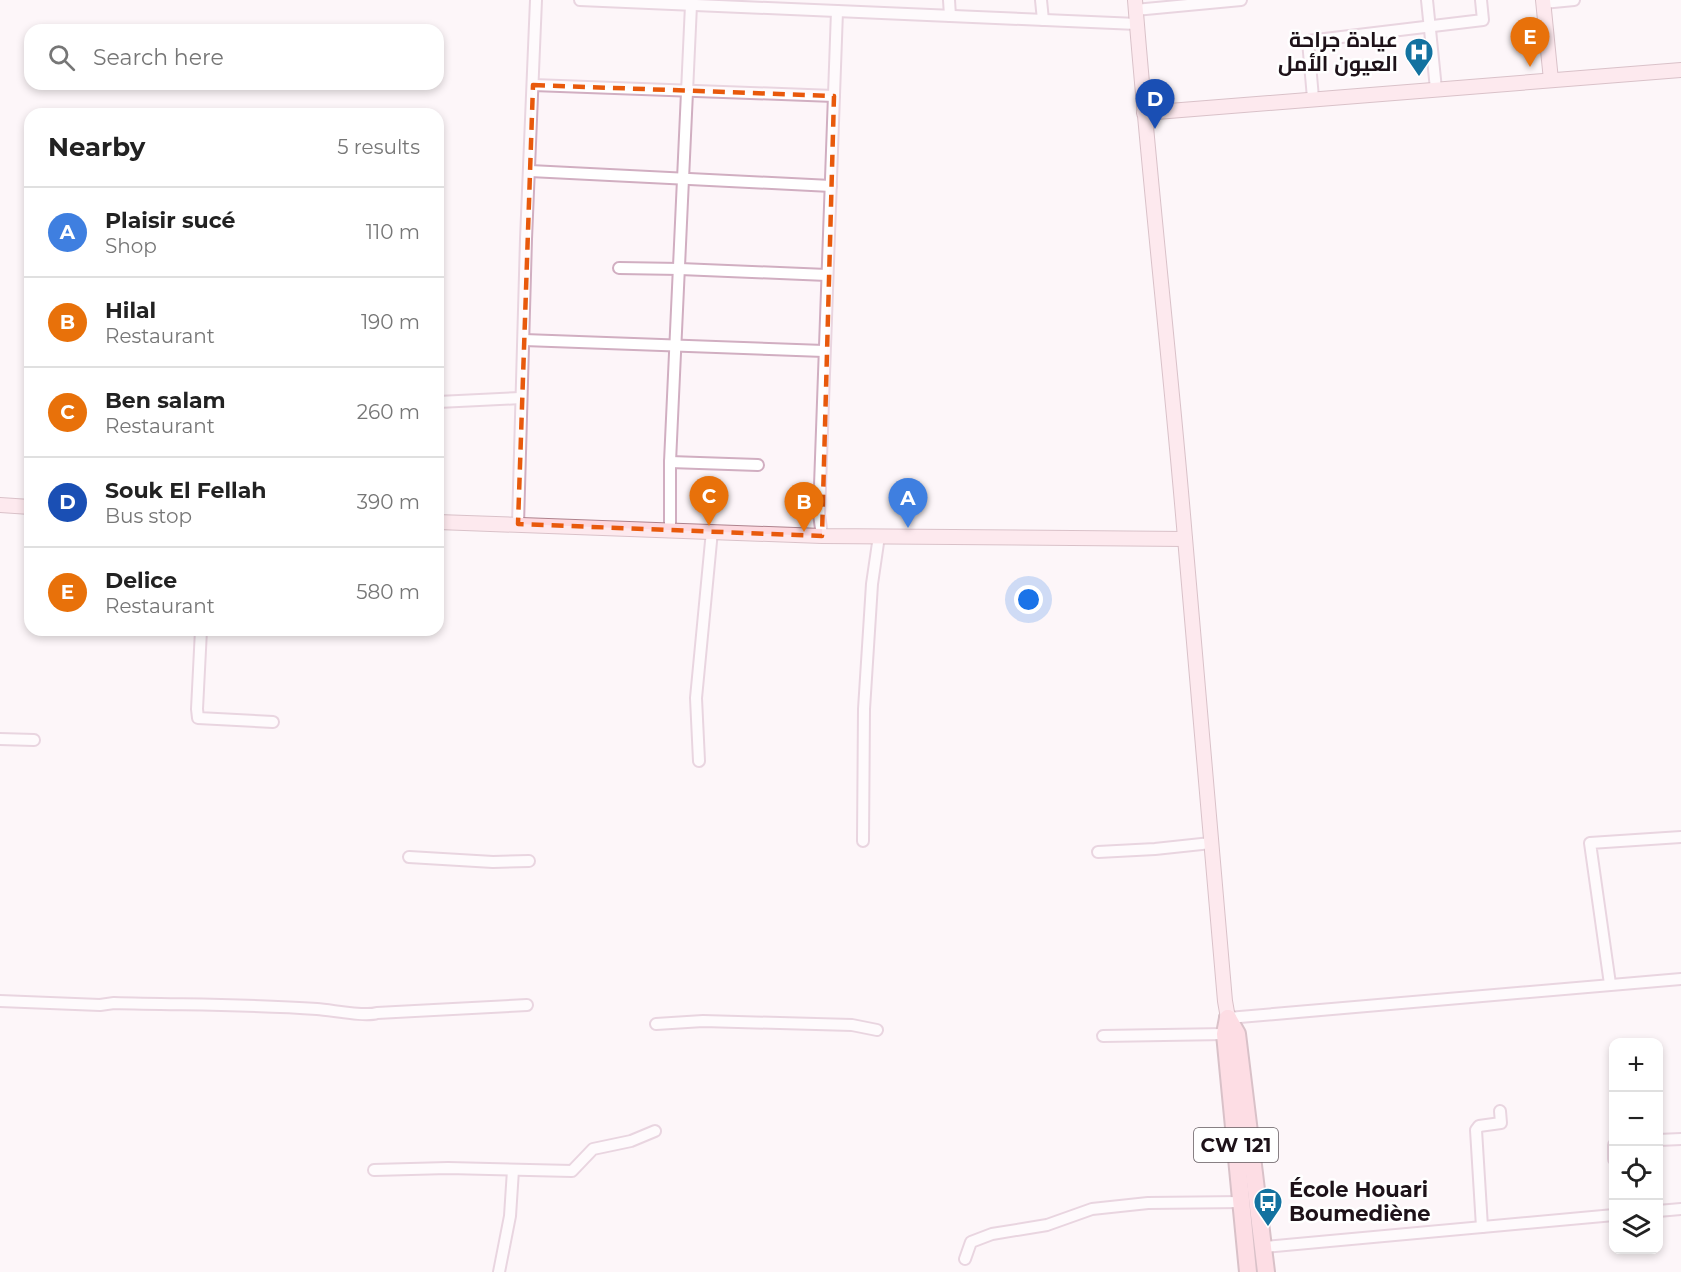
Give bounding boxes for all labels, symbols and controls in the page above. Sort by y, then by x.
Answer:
pin: E [1510,17,1550,67]
search box [24,24,444,90]
place label: عيادة جراحة العيون الأمل [1278,27,1398,77]
hospital icon: عيادة جراحة العيون الأمل [1403,36,1435,78]
icon: search [45,41,78,74]
text: Search here [93,44,224,71]
pin: D [1136,80,1174,129]
text: Nearby [48,131,145,163]
text: 5 results [337,135,420,159]
text: Plaisir sucé [105,207,235,234]
text: A [60,220,75,244]
text: 110 m [366,220,420,244]
text: Shop [105,234,157,258]
text: Hilal [105,297,156,324]
text: B [60,310,75,334]
text: 190 m [361,310,420,334]
text: Restaurant [105,324,215,348]
text: Ben salam [105,387,226,414]
text: C [60,400,75,424]
text: 260 m [357,400,420,424]
text: Restaurant [105,414,215,438]
pin: C [690,476,728,526]
text: Souk El Fellah [105,477,266,504]
pin: A [888,478,928,528]
pin: B [784,482,824,532]
text: D [59,490,76,514]
text: 390 m [357,490,420,514]
text: Bus stop [105,504,192,528]
text: Delice [105,567,177,594]
text: E [61,580,74,604]
text: 580 m [356,580,420,604]
your location [1014,585,1043,614]
text: Restaurant [105,594,215,618]
map controls [1609,1038,1663,1254]
button: + [1609,1038,1663,1092]
button: − [1609,1092,1663,1146]
road number: CW 121 [1194,1128,1278,1162]
button: locate [1609,1146,1663,1200]
place label: École Houari Boumediène [1289,1177,1431,1226]
bus stop icon: École Houari Boumediène [1252,1186,1284,1228]
button: layers [1609,1200,1663,1254]

